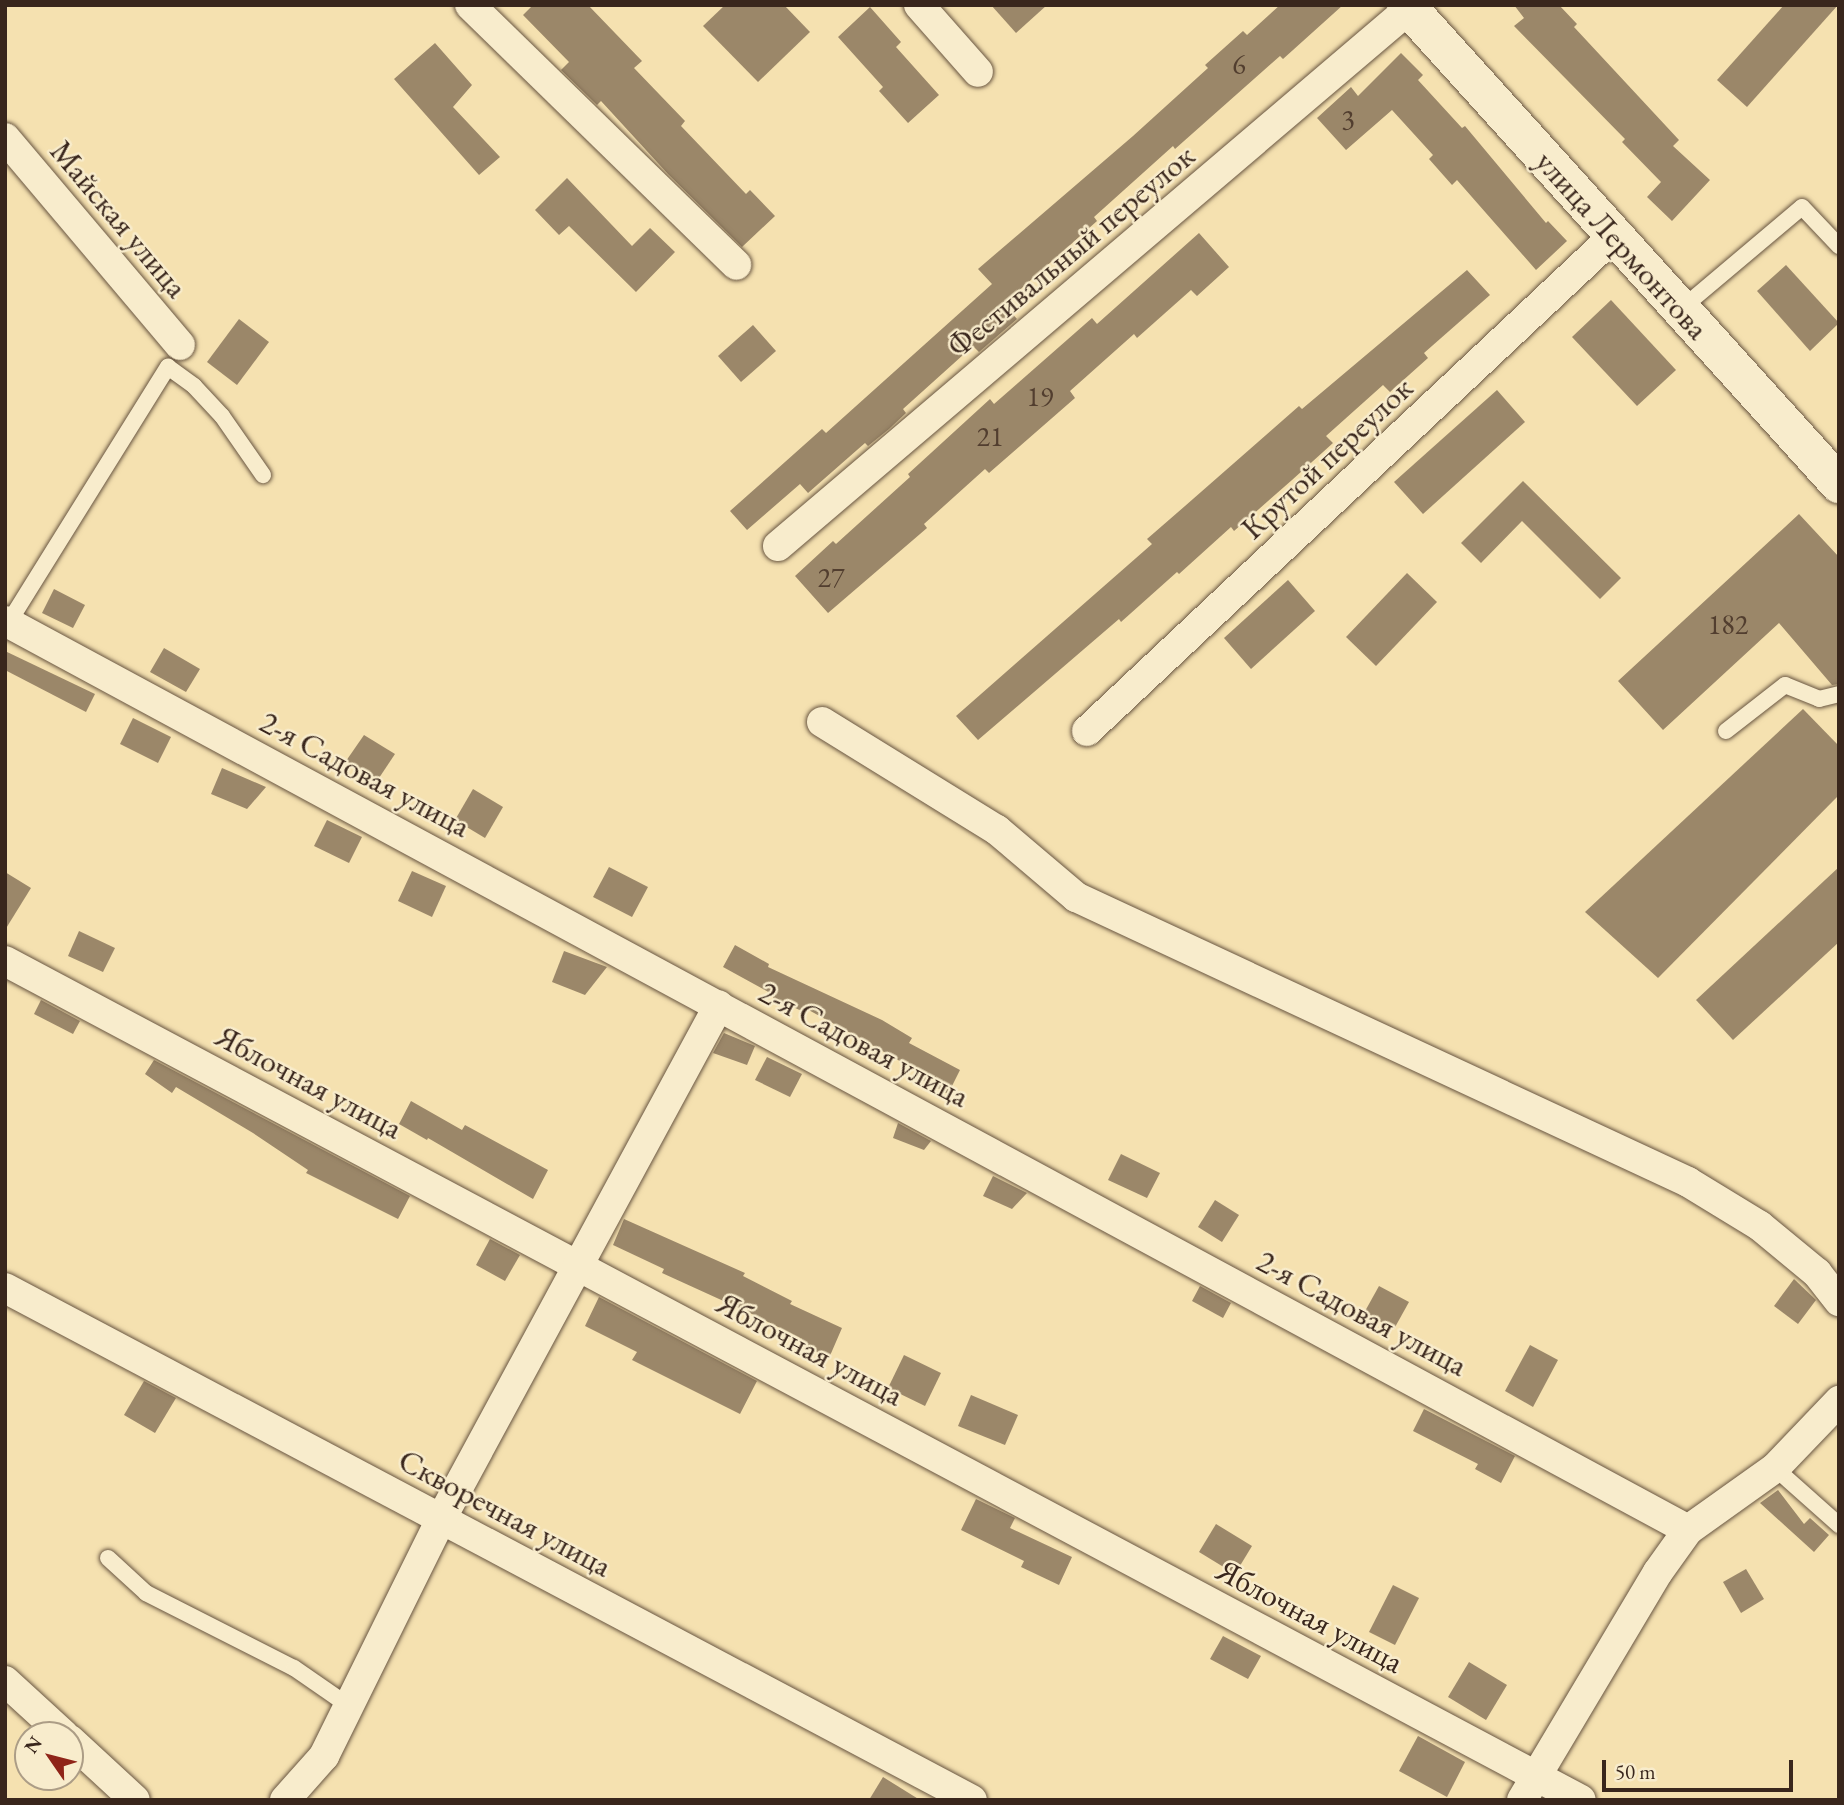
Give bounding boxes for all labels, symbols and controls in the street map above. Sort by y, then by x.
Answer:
house number: 6 [1232,47,1246,81]
house number: 3 [1341,102,1355,136]
street label: Майская улица [42,133,196,305]
street label: Фестивальный переулок [940,136,1202,366]
street label: улица Лермонтова [1527,143,1717,347]
street label: Крутой переулок [1233,369,1421,547]
house number: 19 [1027,379,1053,413]
house number: 21 [977,419,1003,453]
house number: 27 [818,560,844,594]
house number: 182 [1708,607,1748,641]
street label: 2-я Садовая улица [253,702,477,846]
street label: 2-я Садовая улица [752,972,976,1116]
street label: Яблочная улица [209,1017,409,1147]
street label: 2-я Садовая улица [1250,1241,1474,1385]
street label: Яблочная улица [710,1284,910,1414]
street label: Скворечная улица [392,1441,618,1585]
street label: Яблочная улица [1210,1551,1410,1681]
north arrow [14,1721,84,1791]
text: N [18,1731,48,1758]
scale bar [1606,1745,1797,1789]
text: 50 m [1615,1758,1656,1785]

